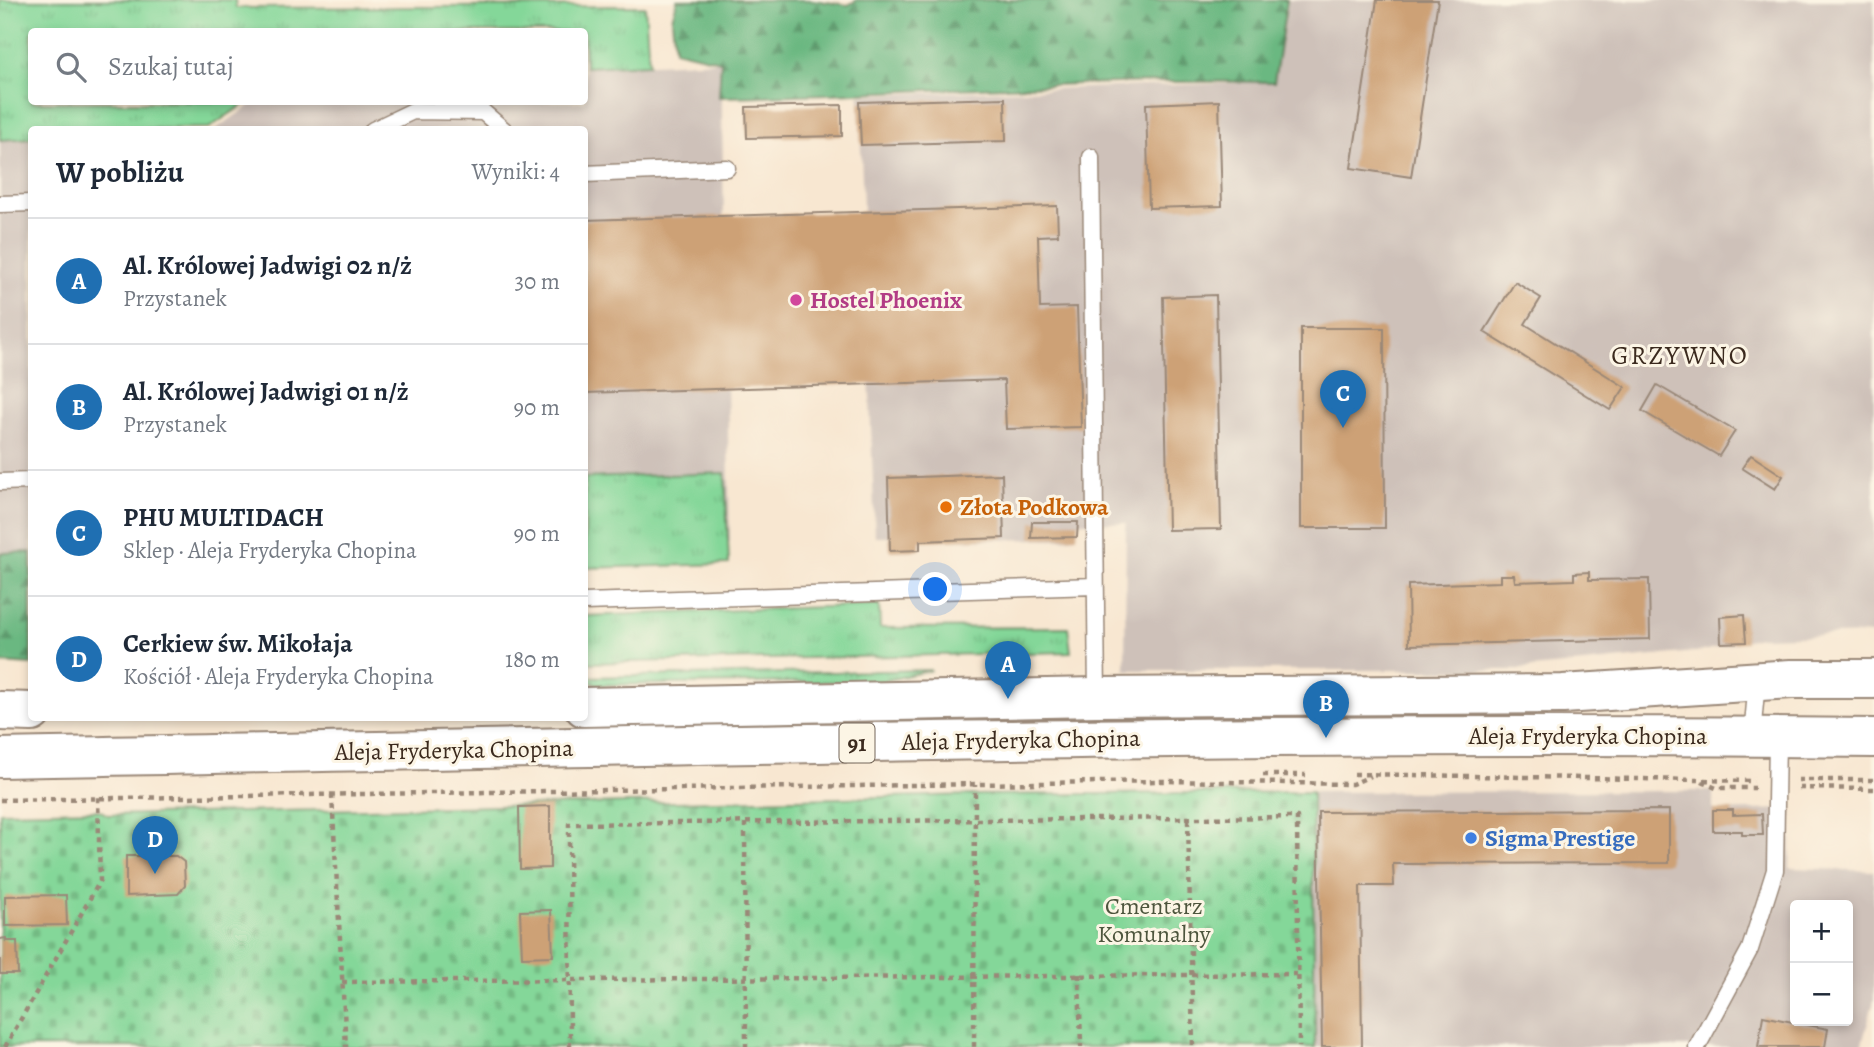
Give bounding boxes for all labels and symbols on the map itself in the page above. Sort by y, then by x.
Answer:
place label: Hostel Phoenix [810,284,962,316]
marker: Hostel Phoenix [788,292,804,308]
district label: GRZYWNO [1611,338,1749,373]
pin: C [1320,370,1366,428]
place label: Złota Podkowa [960,491,1109,523]
marker: Złota Podkowa [938,499,954,515]
your location [918,572,952,606]
pin: A [985,641,1031,699]
pin: B [1303,680,1349,738]
street label: Aleja Fryderyka Chopina [1468,720,1708,752]
street label: Aleja Fryderyka Chopina [900,722,1141,758]
road number: 91 [840,723,874,762]
street label: Aleja Fryderyka Chopina [333,732,574,768]
pin: D [132,816,178,874]
place label: Sigma Prestige [1485,822,1635,854]
marker: Sigma Prestige [1463,830,1479,846]
park label: Cmentarz Komunalny [1098,890,1211,950]

